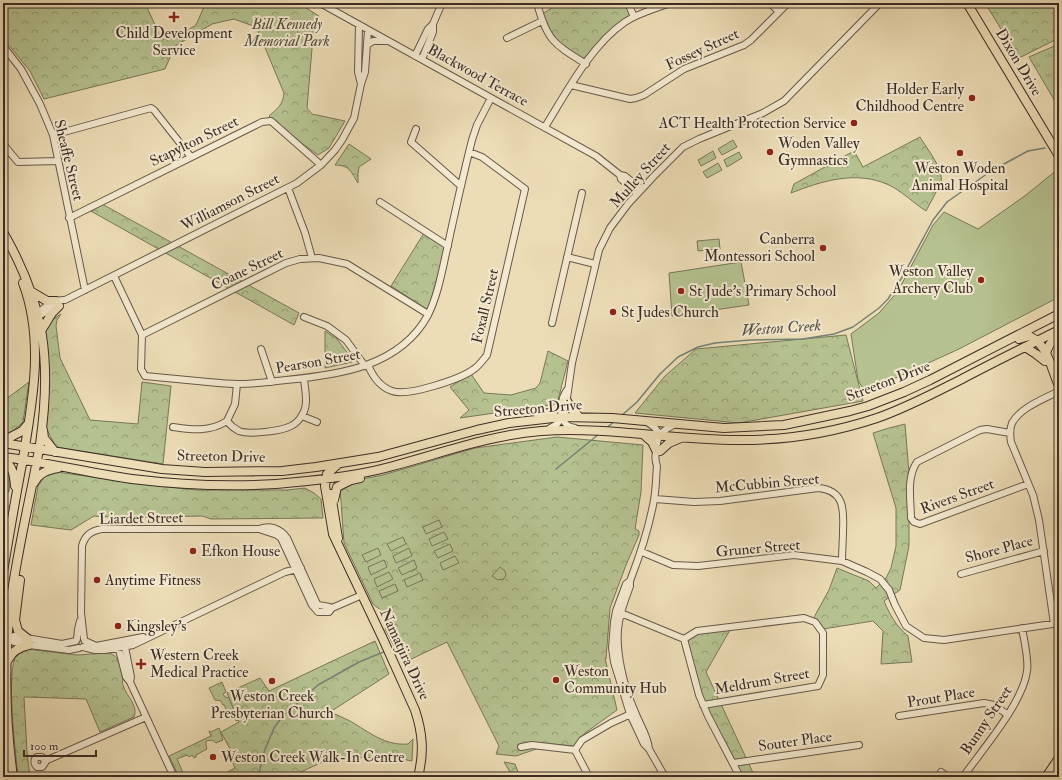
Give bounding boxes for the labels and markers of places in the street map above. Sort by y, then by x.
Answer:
marker: Child Development Service [168,11,180,23]
place label: Child Development Service [115,24,233,60]
place label: Holder Early Childhood Centre [856,80,964,116]
marker: Holder Early Childhood Centre [967,93,977,103]
place label: ACT Health Protection Service [658,114,846,133]
marker: ACT Health Protection Service [849,118,859,128]
place label: Woden Valley Gymnastics [777,134,860,170]
marker: Woden Valley Gymnastics [765,147,775,157]
marker: Weston Woden Animal Hospital [955,148,965,158]
place label: Weston Woden Animal Hospital [911,159,1009,196]
place label: Canberra Montessori School [704,230,816,266]
marker: Canberra Montessori School [818,243,828,253]
place label: Weston Valley Archery Club [888,262,973,298]
marker: Weston Valley Archery Club [976,275,986,285]
place label: St Jude's Primary School [689,282,836,302]
marker: St Jude's Primary School [676,286,686,296]
place label: St Judes Church [621,303,719,323]
marker: St Judes Church [608,307,618,317]
place label: Efkon House [201,542,280,561]
marker: Efkon House [188,546,198,556]
place label: Anytime Fitness [104,571,201,590]
marker: Anytime Fitness [92,575,102,585]
place label: Kingsley's [126,617,186,636]
marker: Kingsley's [113,621,123,631]
place label: Western Creek Medical Practice [149,646,249,682]
marker: Western Creek Medical Practice [135,658,147,670]
place label: Weston Community Hub [563,662,667,698]
marker: Weston Community Hub [551,675,561,685]
marker: Weston Creek Presbyterian Church [267,676,277,686]
place label: Weston Creek Presbyterian Church [210,687,334,723]
place label: Weston Creek Walk-In Centre [220,748,405,767]
marker: Weston Creek Walk-In Centre [208,752,218,762]

